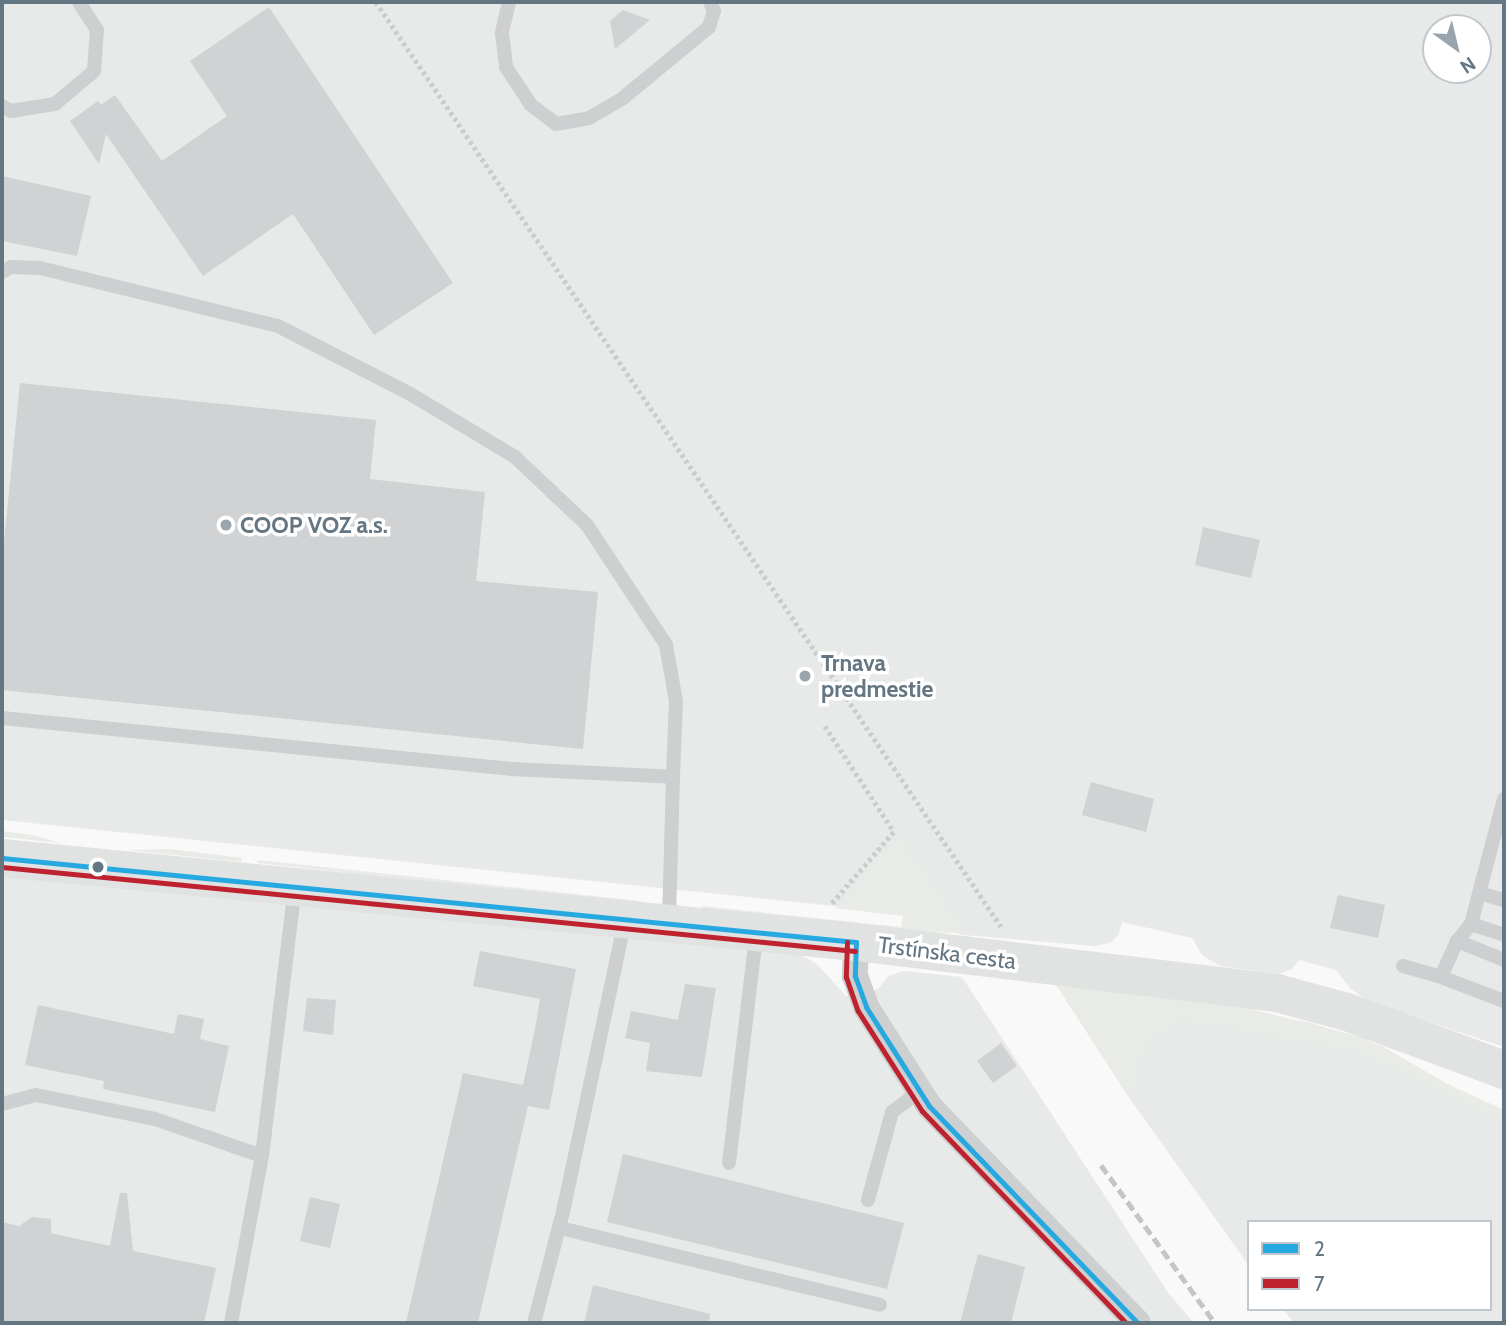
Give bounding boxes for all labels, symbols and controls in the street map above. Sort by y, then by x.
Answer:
north arrow [1422,14,1492,84]
text: N [1456,52,1480,78]
place label: COOP VOZ a.s. [240,511,388,539]
marker: COOP VOZ a.s. [218,517,234,533]
place label: Trnava predmestie [821,649,933,703]
marker: Trnava predmestie [795,666,815,686]
unlabelled marker [91,860,105,874]
street label: Trstínska cesta [876,931,1018,975]
legend [1247,1220,1492,1311]
text: 2 [1314,1236,1325,1261]
text: 7 [1314,1271,1325,1296]

